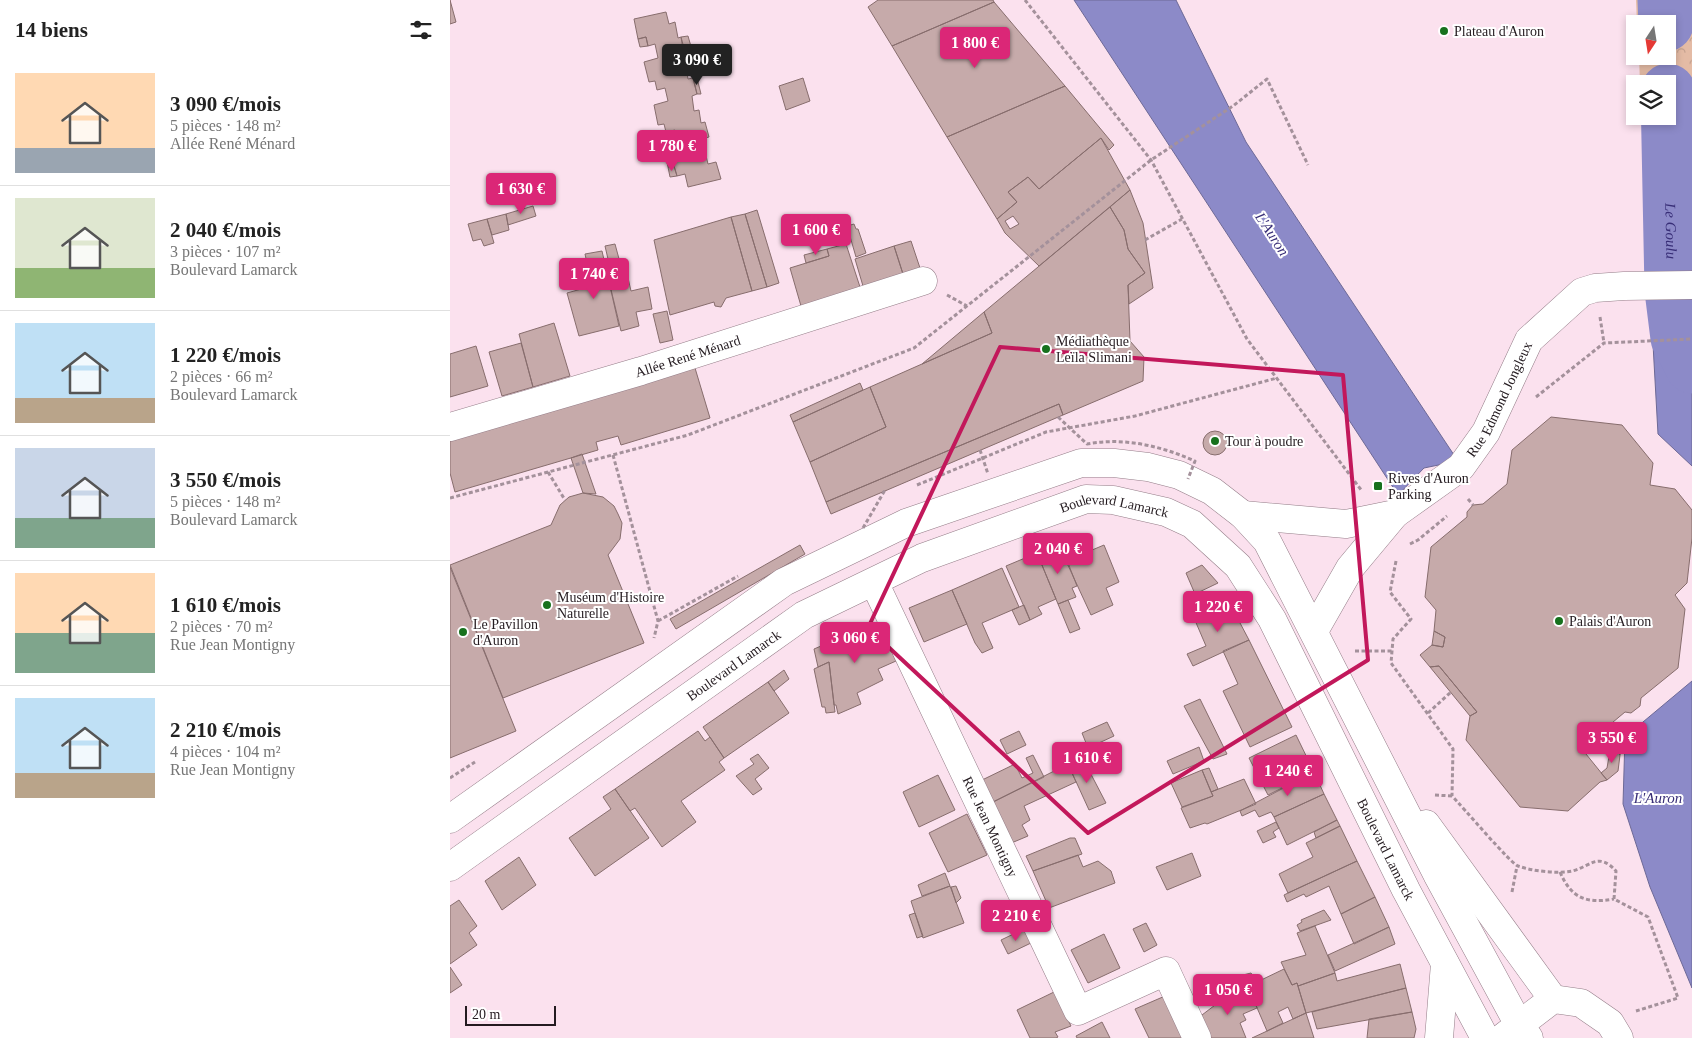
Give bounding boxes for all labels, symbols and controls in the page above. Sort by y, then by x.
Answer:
north arrow [1626,15,1676,65]
map controls [1626,15,1676,125]
icon: filters [407,16,435,44]
text: 14 biens [15,18,88,42]
place label: Plateau d'Auron [1454,24,1544,39]
marker: Plateau d'Auron [1438,25,1450,37]
pin: 1 800 € [929,27,1021,69]
text: 1 800 € [951,34,999,51]
pin: 3 090 € [651,44,743,86]
text: 3 090 € [673,51,721,68]
button: layers [1626,75,1676,125]
text: 3 090 €/mois [170,92,281,116]
icon: home [55,93,115,153]
text: 5 pièces · 148 m² [170,117,281,134]
pin: 1 780 € [626,130,718,172]
text: Allée René Ménard [170,135,295,152]
text: 1 780 € [648,137,696,154]
pin: 1 630 € [475,172,567,215]
text: 1 630 € [497,180,545,197]
water label: Le Goulu [1662,202,1679,259]
water label: L'Auron [1252,208,1292,259]
pin: 1 600 € [770,214,862,256]
icon: home [55,218,115,278]
text: 2 040 €/mois [170,218,281,242]
text: 1 600 € [792,221,840,238]
text: 3 pièces · 107 m² [170,243,281,260]
pin: 1 740 € [548,258,640,300]
text: Boulevard Lamarck [170,261,298,278]
text: 1 740 € [570,265,618,282]
street label: Allée René Ménard [633,332,742,380]
place label: Médiathèque Leïla Slimani [1056,334,1132,365]
street label: Rue Edmond Jongleux [1463,339,1535,460]
icon: home [55,343,115,403]
text: 1 220 €/mois [170,343,281,367]
marker: Médiathèque Leïla Slimani [1040,343,1052,355]
text: 2 pièces · 66 m² [170,368,273,385]
text: Boulevard Lamarck [170,386,298,403]
place label: Tour à poudre [1225,434,1303,449]
marker: Tour à poudre [1209,435,1221,447]
icon: home [55,468,115,528]
text: 3 550 €/mois [170,468,281,492]
place label: Rives d'Auron Parking [1388,471,1469,502]
marker: Rives d'Auron Parking [1372,480,1384,492]
street label: Boulevard Lamarck [1057,491,1170,520]
text: 5 pièces · 148 m² [170,493,281,510]
text: Boulevard Lamarck [170,511,298,528]
pin: 2 040 € [1012,532,1104,575]
text: 2 040 € [1034,540,1082,557]
place label: Muséum d'Histoire Naturelle [557,590,664,621]
pin: 1 220 € [1172,590,1264,633]
icon: home [55,593,115,653]
text: 1 610 €/mois [170,593,281,617]
text: 1 220 € [1194,598,1242,615]
marker: Muséum d'Histoire Naturelle [541,599,553,611]
place label: Palais d'Auron [1569,614,1651,629]
marker: Palais d'Auron [1553,615,1565,627]
place label: Le Pavillon d'Auron [473,617,538,648]
text: 2 pièces · 70 m² [170,618,273,635]
pin: 3 060 € [809,622,901,664]
marker: Le Pavillon d'Auron [457,626,469,638]
street label: Boulevard Lamarck [684,627,783,704]
text: 3 060 € [831,629,879,646]
text: Rue Jean Montigny [170,636,295,653]
icon: home [55,718,115,778]
text: 2 210 €/mois [170,718,281,742]
pin: 3 550 € [1566,722,1658,764]
text: 3 550 € [1588,729,1636,746]
pin: 1 610 € [1041,742,1133,784]
text: 4 pièces · 104 m² [170,743,281,760]
text: 1 610 € [1063,749,1111,766]
pin: 1 240 € [1242,754,1334,797]
text: Rue Jean Montigny [170,761,295,778]
text: 1 240 € [1264,762,1312,779]
street label: Rue Jean Montigny [960,774,1021,879]
water label: L'Auron [1633,790,1682,806]
street label: Boulevard Lamarck [1354,796,1417,903]
pin: 2 210 € [970,900,1062,942]
text: 2 210 € [992,907,1040,924]
pin: 1 050 € [1182,974,1274,1016]
text: 1 050 € [1204,981,1252,998]
scale bar [465,1003,556,1026]
text: 20 m [472,1007,500,1022]

